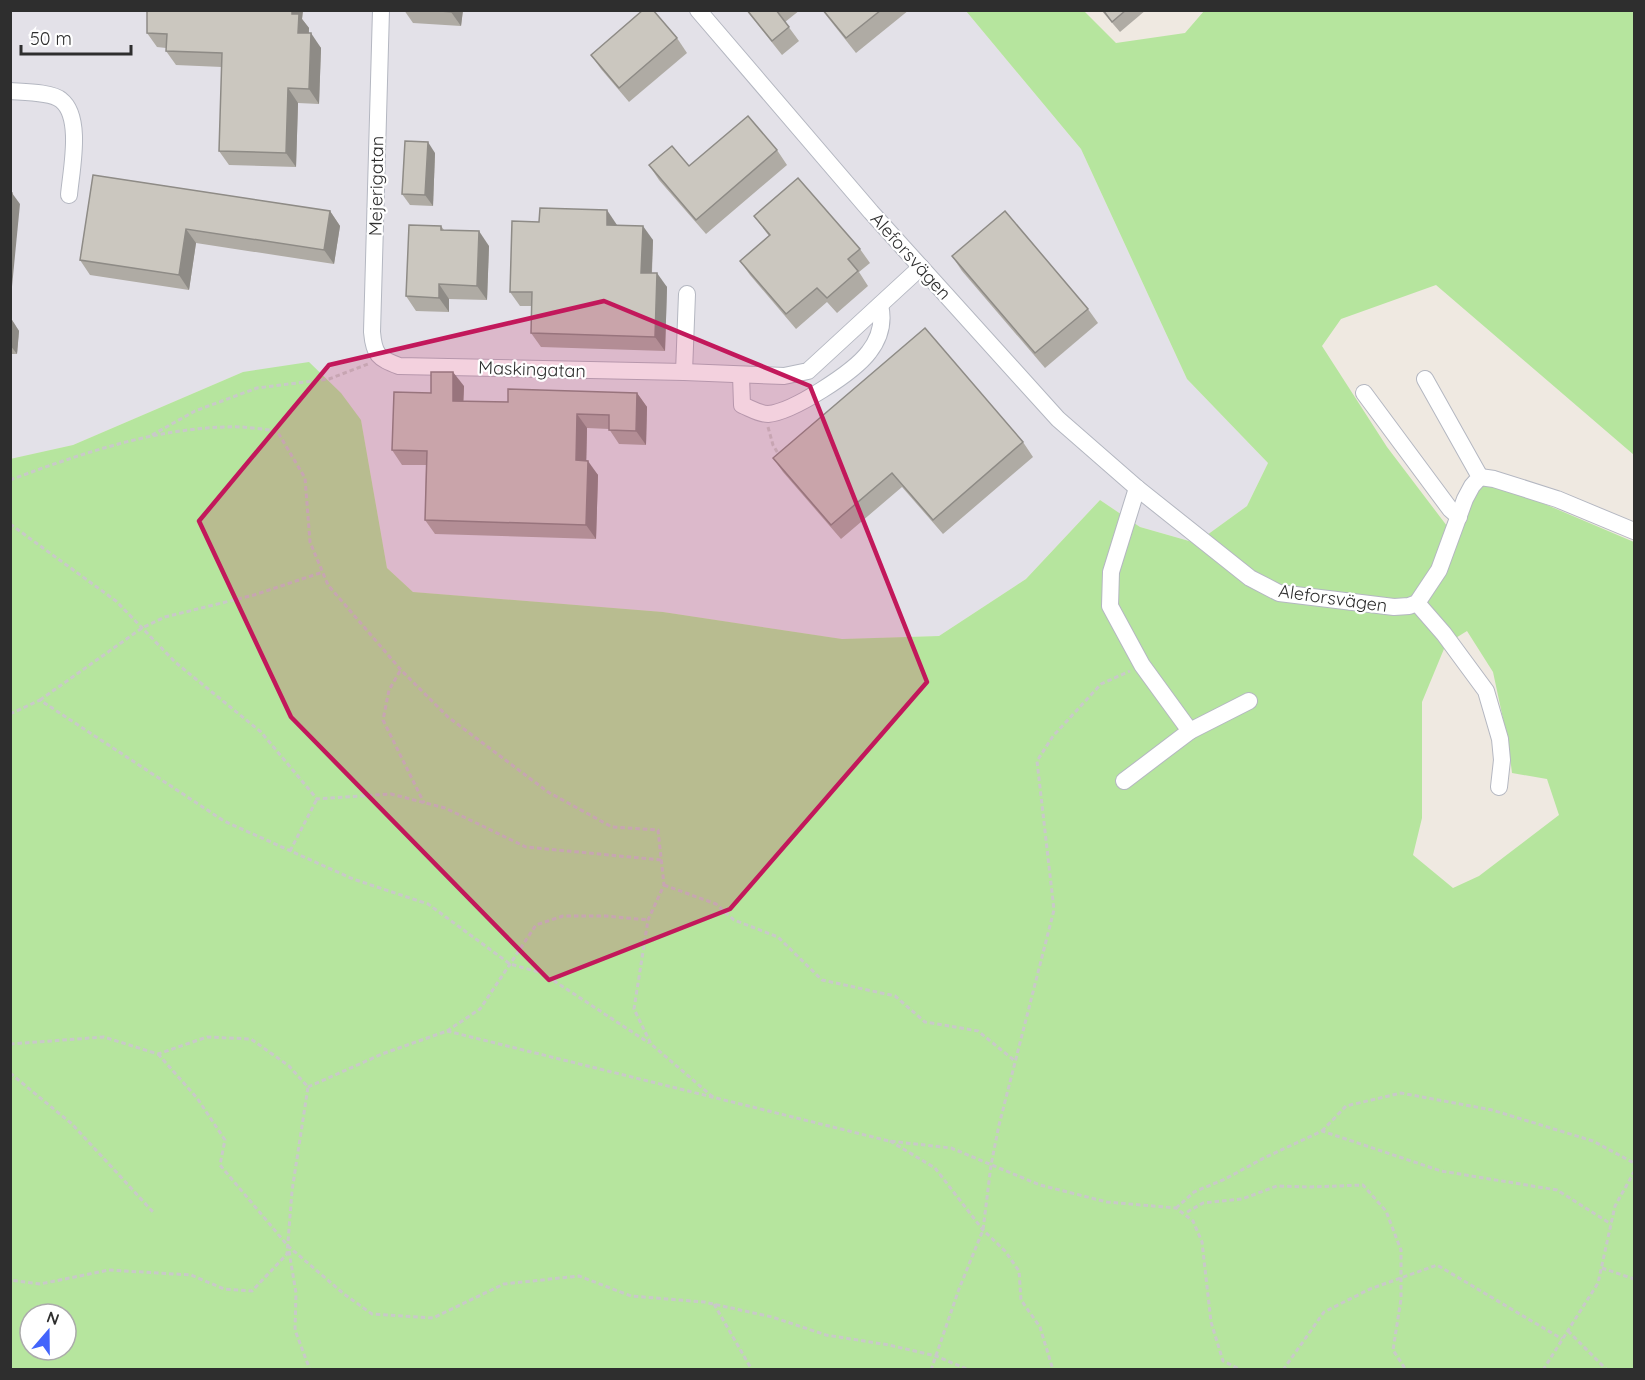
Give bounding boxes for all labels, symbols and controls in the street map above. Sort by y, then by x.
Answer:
scale bar [21,18,130,56]
text: 50 m [30,27,72,50]
street label: Mejerigatan [364,136,388,236]
street label: Aleforsvägen [866,208,956,304]
street label: Maskingatan [478,356,586,382]
street label: Aleforsvägen [1277,579,1389,617]
north arrow [18,1302,78,1362]
text: N [44,1306,62,1329]

